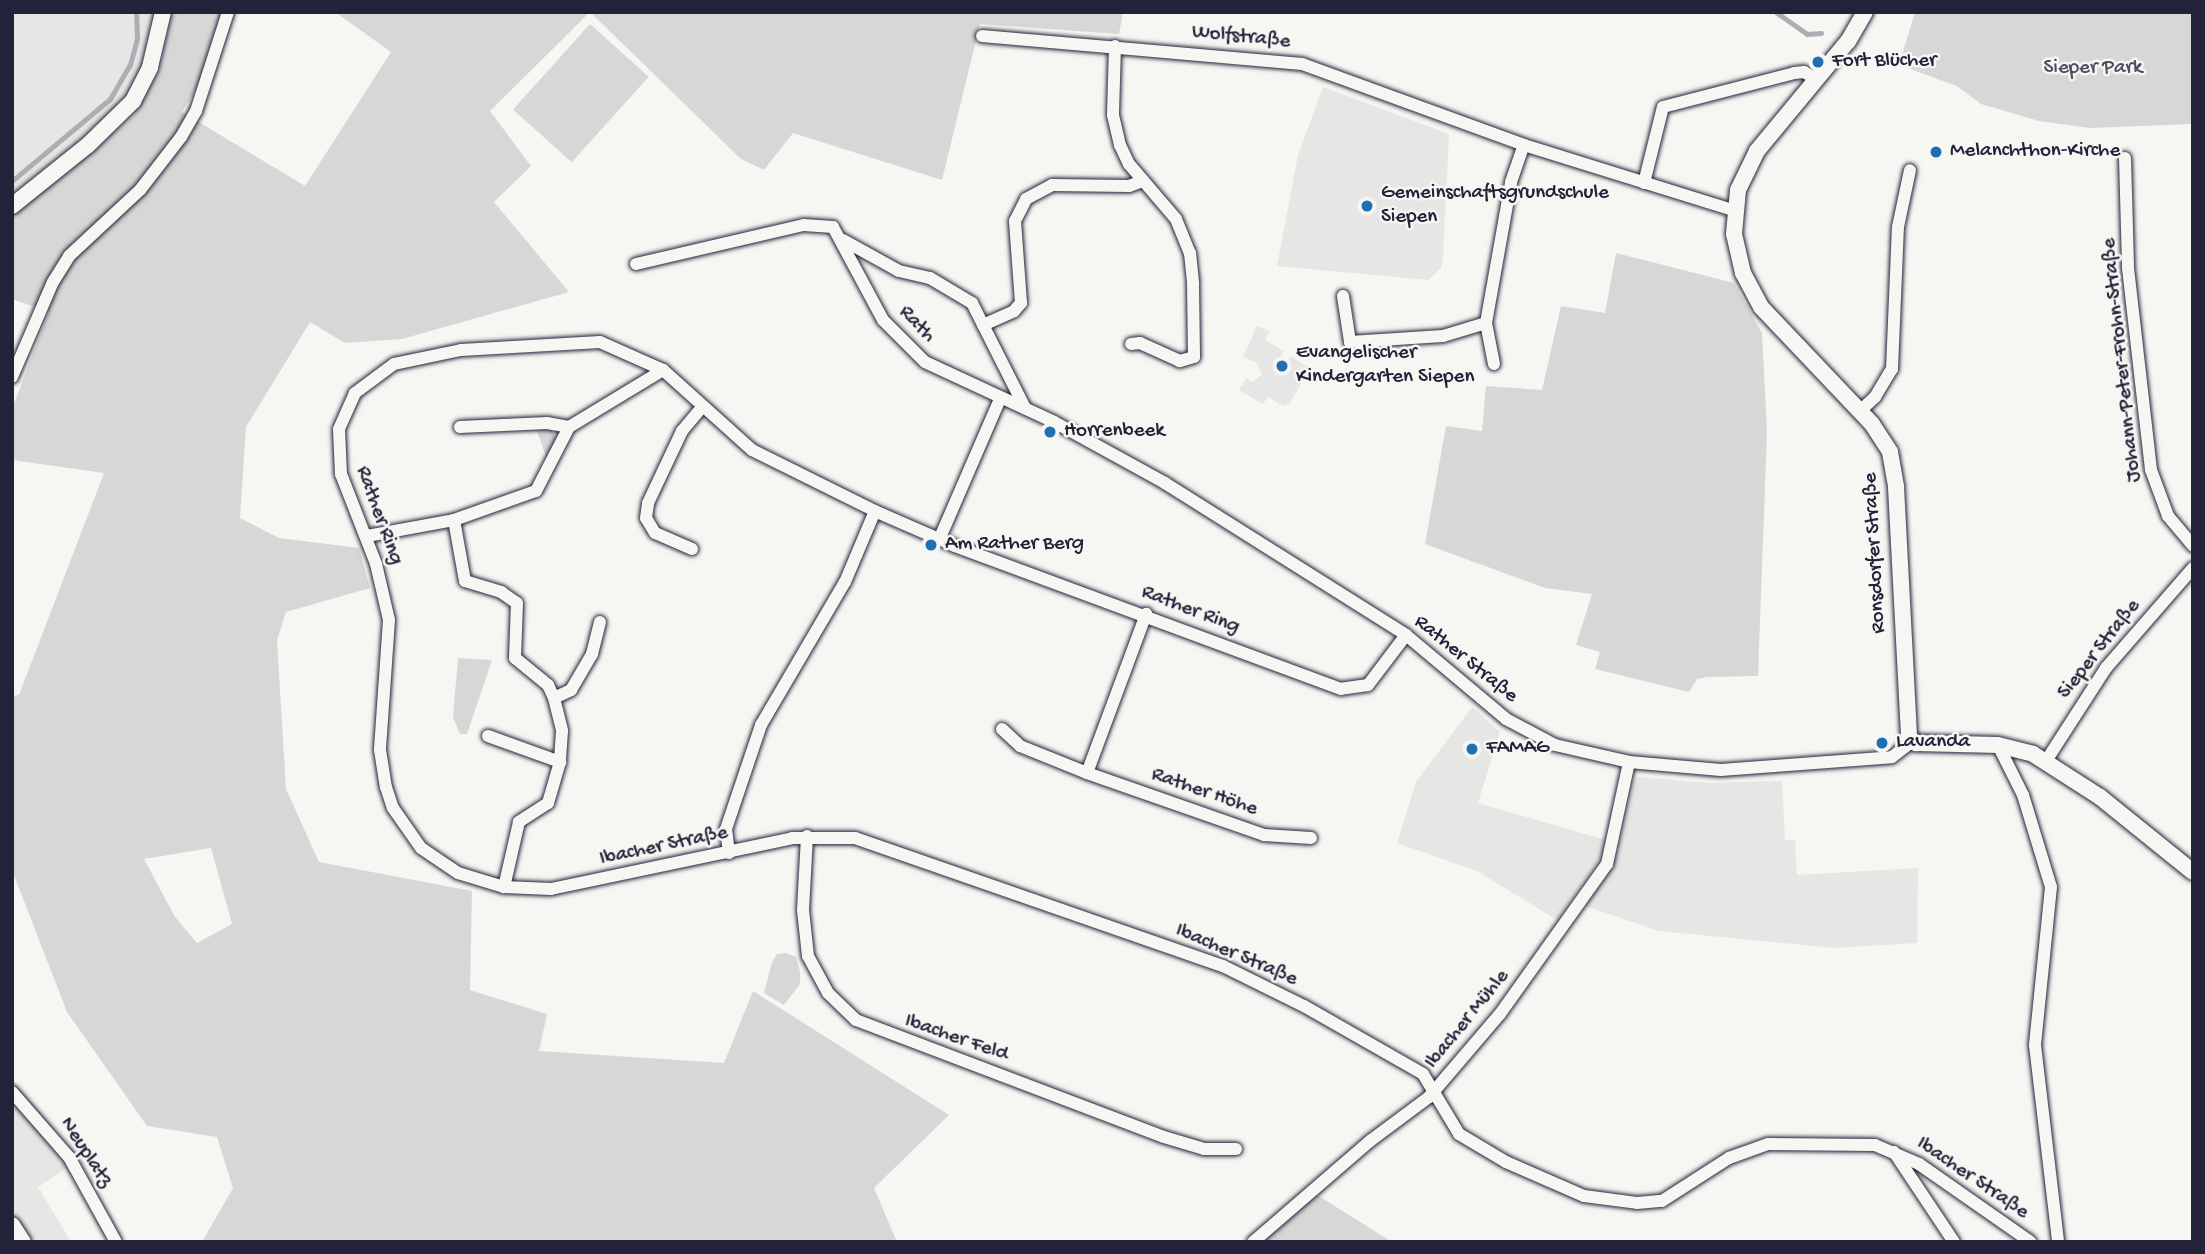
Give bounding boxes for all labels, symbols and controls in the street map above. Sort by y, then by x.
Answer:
street label: Wolfstraße [1191,20,1291,56]
place label: Fort Blücher [1832,49,1937,75]
marker: Fort Blücher [1810,54,1826,70]
park label: Sieper Park [2044,56,2142,82]
place label: Melanchthon-Kirche [1950,139,2120,165]
marker: Melanchthon-Kirche [1928,144,1944,160]
place label: Gemeinschaftsgrundschule Siepen [1381,181,1609,231]
marker: Gemeinschaftsgrundschule Siepen [1359,198,1375,214]
street label: Johann-Peter-Frohn-Straße [2098,237,2148,483]
street label: Rath [892,301,940,349]
place label: Evangelischer Kindergarten Siepen [1296,341,1474,391]
marker: Evangelischer Kindergarten Siepen [1274,358,1290,374]
place label: Horrenbeek [1064,419,1165,445]
marker: Horrenbeek [1042,424,1058,440]
street label: Rather Ring [349,463,407,569]
street label: Ronsdorfer Straße [1859,472,1893,634]
place label: Am Rather Berg [945,532,1084,558]
marker: Am Rather Berg [923,537,939,553]
street label: Rather Ring [1137,581,1243,641]
street label: Sieper Straße [2053,595,2147,705]
street label: Rather Straße [1408,610,1522,710]
place label: Lavanda [1896,730,1970,756]
marker: Lavanda [1874,735,1890,751]
place label: FAMAG [1486,736,1549,762]
marker: FAMAG [1464,741,1480,757]
street label: Rather Höhe [1148,763,1260,823]
street label: Ibacher Straße [598,821,730,873]
street label: Ibacher Straße [1171,919,1301,993]
street label: Ibacher Mühle [1420,965,1516,1075]
street label: Ibacher Feld [901,1010,1011,1068]
street label: Neuplatz [53,1113,117,1193]
street label: Ibacher Straße [1911,1132,2033,1226]

